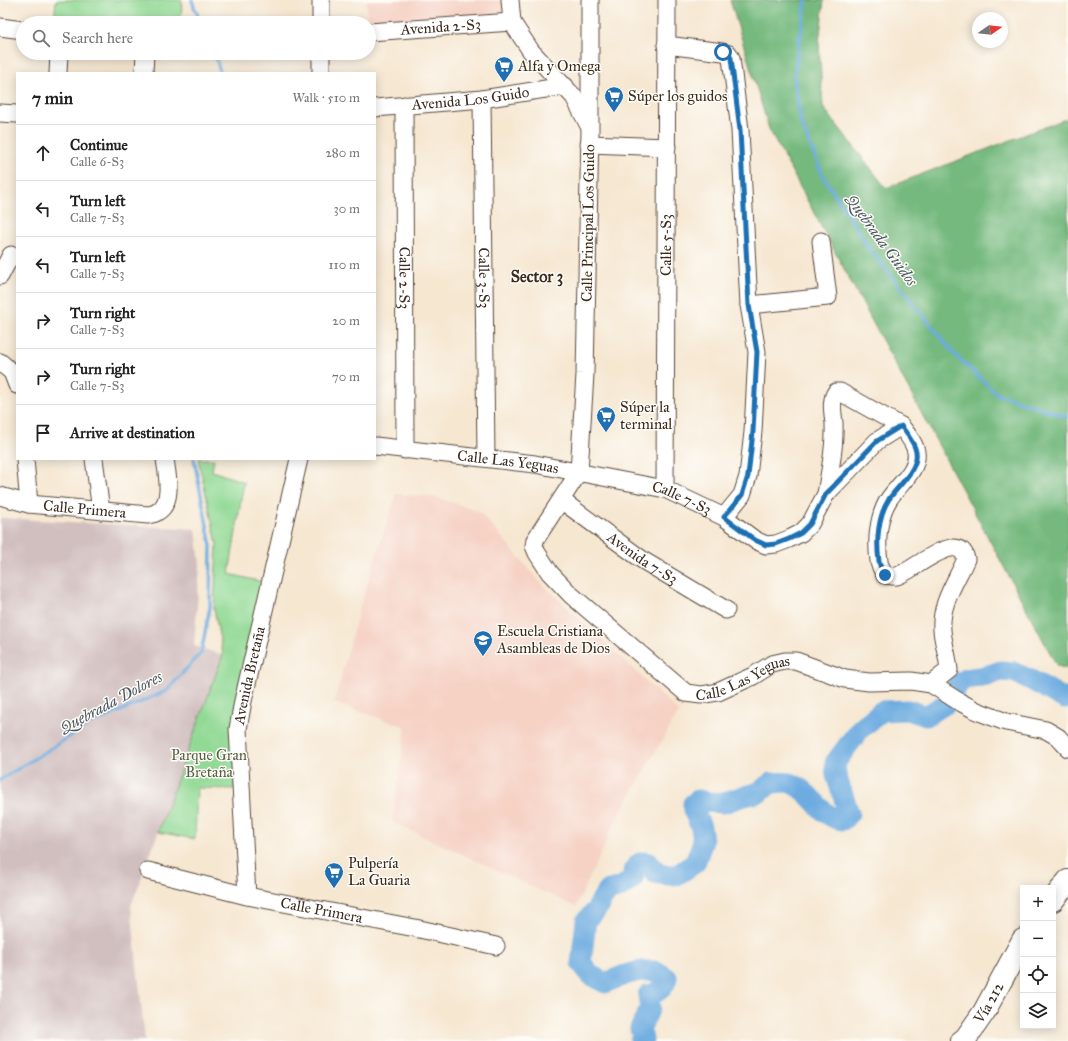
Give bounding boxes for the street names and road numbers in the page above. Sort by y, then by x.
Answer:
street label: Avenida 2-S3 [399,15,482,39]
street label: Avenida Los Guido [410,83,531,114]
street label: Calle Principal Los Guido [578,144,598,302]
street label: Calle 5-S3 [657,214,675,276]
street label: Calle 2-S3 [395,247,414,309]
street label: Calle 3-S3 [475,247,493,309]
street label: Calle Las Yeguas [456,446,560,477]
street label: Calle 7-S3 [651,478,714,519]
street label: Calle Primera [42,496,128,522]
street label: Avenida 7-S3 [603,527,681,588]
street label: Avenida Bretaña [230,624,269,727]
street label: Calle Las Yeguas [694,652,790,705]
street label: Calle Primera [279,894,365,927]
street label: Vía 212 [969,979,1008,1028]

